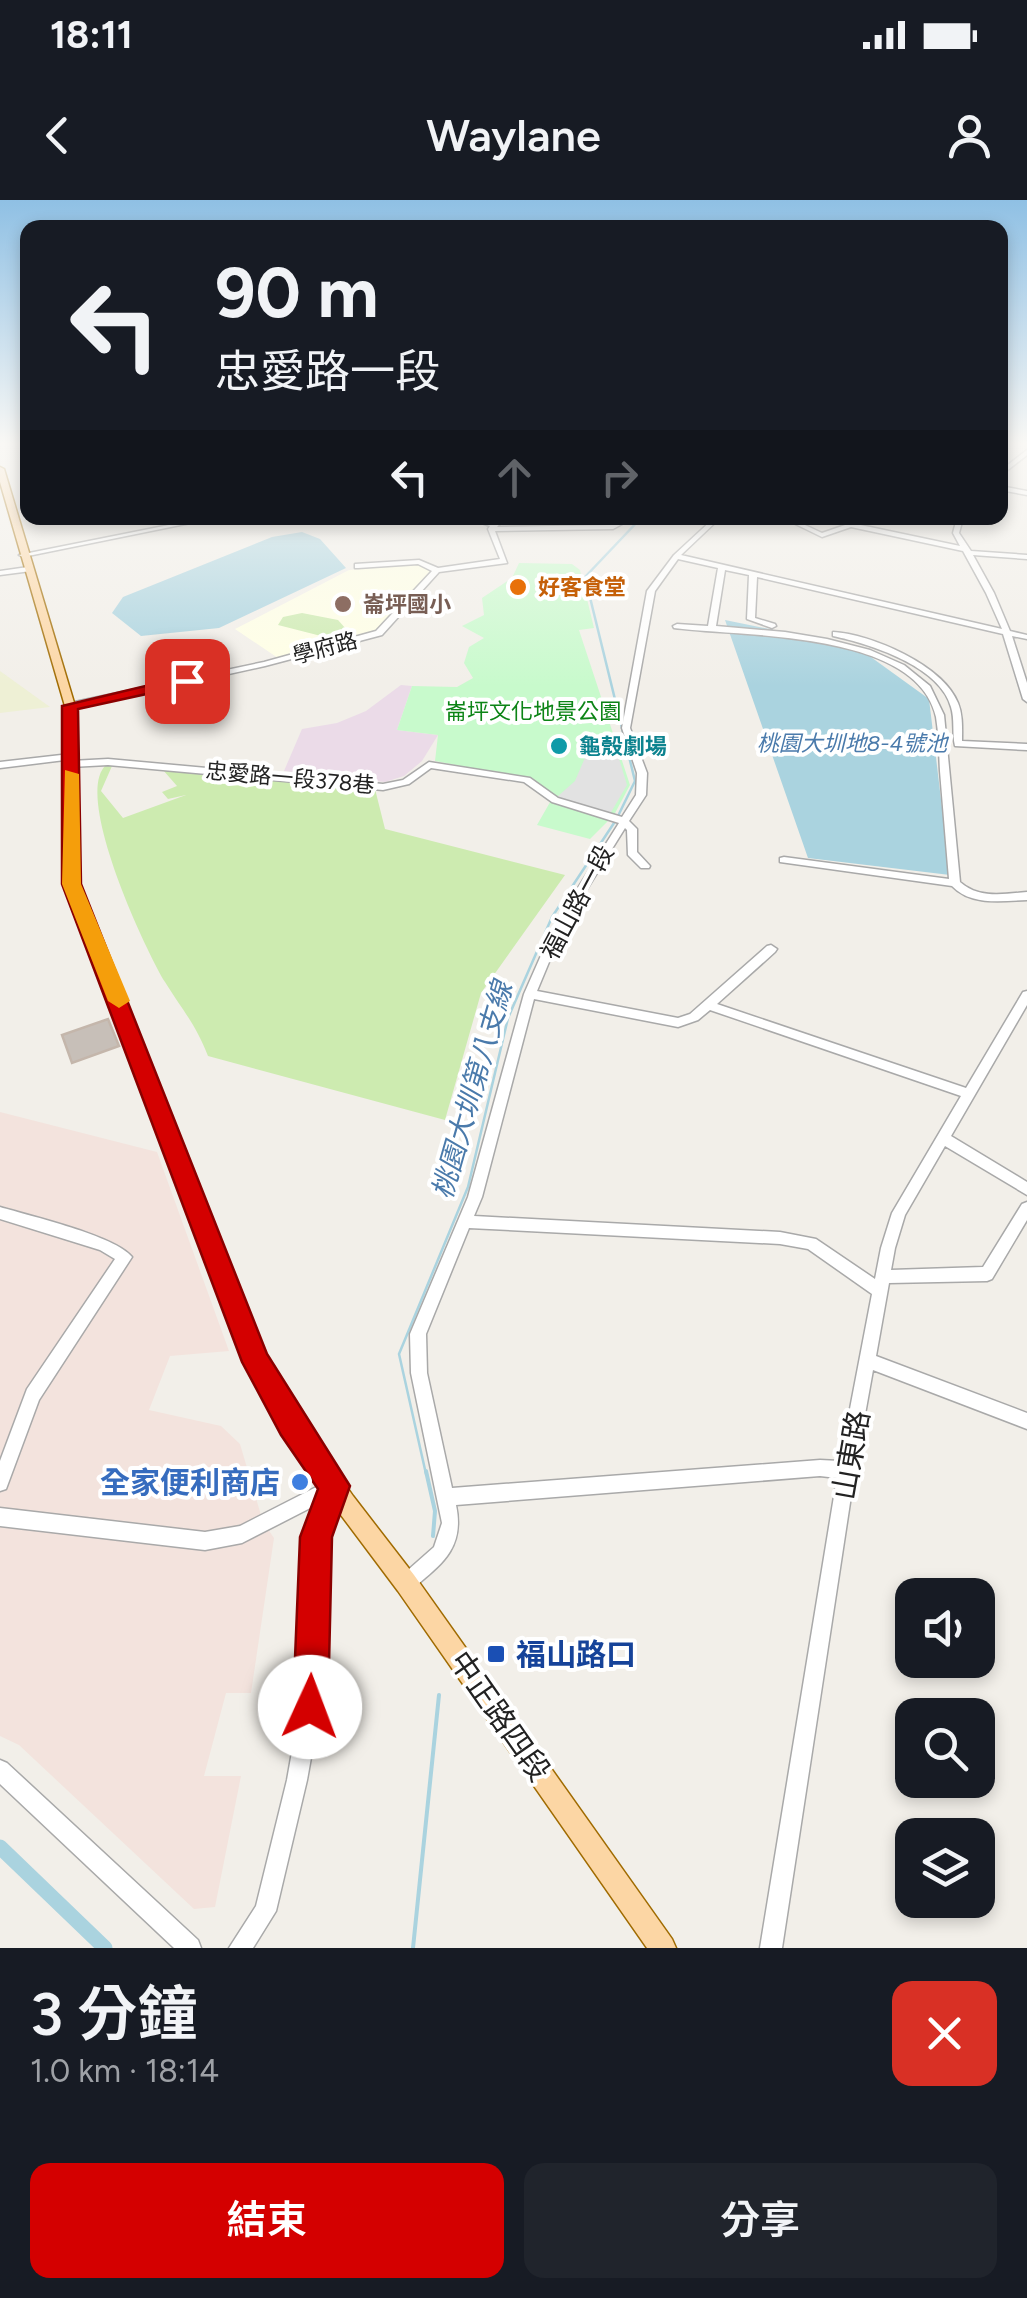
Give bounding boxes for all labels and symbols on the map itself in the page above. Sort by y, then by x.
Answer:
place label: 好客食堂 [538,574,626,601]
marker: 好客食堂 [507,576,529,598]
place label: 崙坪國小 [363,591,451,618]
marker: 崙坪國小 [332,593,354,615]
street label: 學府路 [290,626,360,670]
pin [145,639,230,724]
park label: 崙坪文化地景公園 [445,698,621,725]
water label: 桃園大圳地8-4號池 [757,730,949,757]
place label: 龜殼劇場 [579,733,667,760]
marker: 龜殼劇場 [548,735,570,757]
street label: 忠愛路一段378巷 [204,757,376,799]
street label: 福山路一段 [534,840,620,964]
water label: 桃園大圳第八支線 [425,975,520,1202]
street label: 山東路 [825,1407,877,1503]
place label: 全家便利商店 [100,1464,280,1501]
marker: 全家便利商店 [289,1471,311,1493]
place label: 福山路口 [516,1636,636,1673]
marker: 福山路口 [485,1643,507,1665]
street label: 中正路四段 [442,1644,558,1788]
position arrow [258,1655,362,1759]

